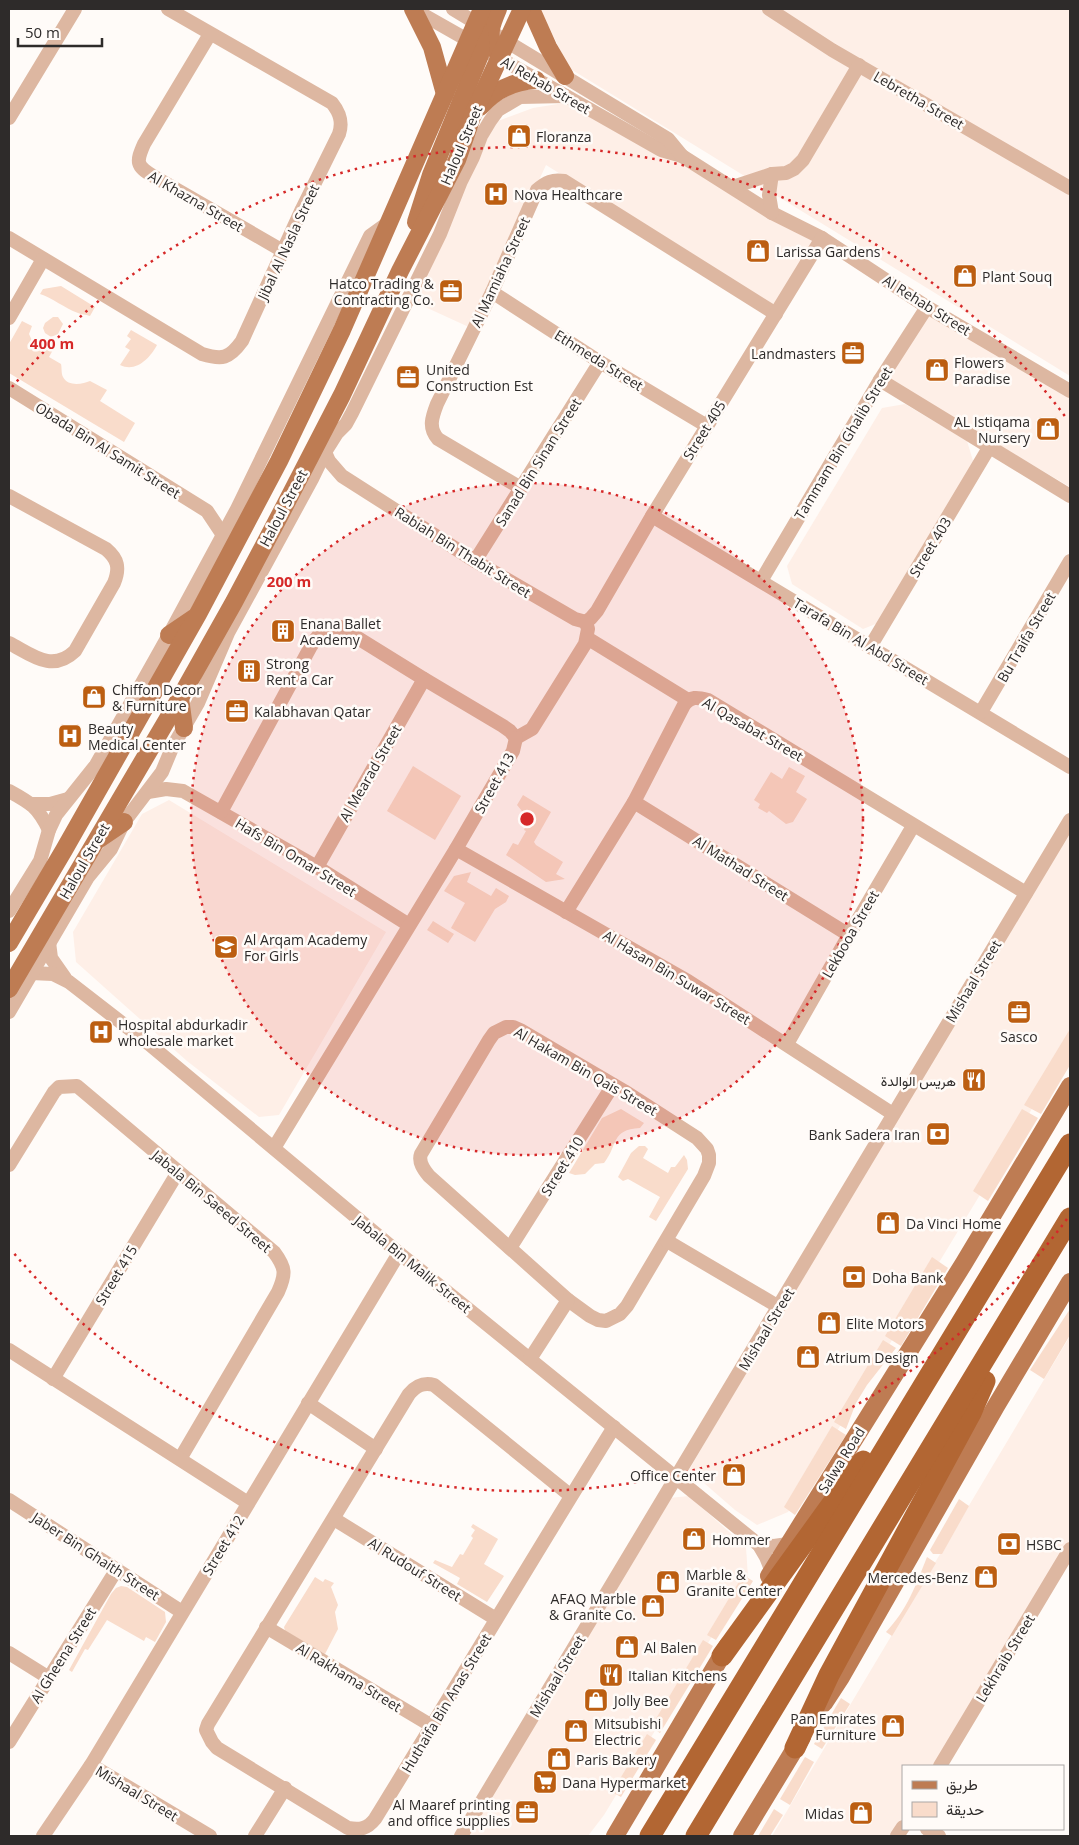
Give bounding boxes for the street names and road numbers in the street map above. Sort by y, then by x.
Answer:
street label: Al Rehab Street [498,52,594,118]
street label: Lebretha Street [870,66,968,134]
street label: Haloul Street [436,102,486,188]
street label: Al Khazna Street [145,166,247,236]
street label: Jibal Al Nasla Street [252,181,323,305]
street label: Al Mamiaha Street [466,214,534,330]
street label: Al Rehab Street [879,270,975,340]
street label: Ethmeda Street [551,325,647,395]
street label: Tammam Bin Ghalib Street [790,363,896,523]
street label: Sanad Bin Sinan Street [491,394,585,530]
street label: Street 405 [678,397,730,463]
street label: Obada Bin Al Samit Street [32,398,184,502]
street label: Haloul Street [255,466,311,550]
street label: Rabiah Bin Thabit Street [391,502,535,602]
street label: Street 403 [905,513,955,581]
street label: Bu Traifa Street [992,588,1060,686]
street label: Tarafa Bin Al Abd Street [790,593,932,689]
street label: Al Qasabat Street [699,692,807,766]
street label: Al Mearad Street [335,721,405,825]
street label: Street 413 [470,749,518,817]
street label: Hafs Bin Omar Street [232,813,360,901]
street label: Haloul Street [55,819,113,903]
street label: Al Mathad Street [690,831,792,905]
street label: Lekbooa Street [817,887,883,981]
street label: Al Hasan Bin Suwar Street [600,925,754,1029]
street label: Mishaal Street [941,936,1005,1026]
street label: Al Hakam Bin Qais Street [511,1022,661,1120]
street label: Street 410 [536,1133,588,1199]
street label: Jabala Bin Saeed Street [147,1144,276,1257]
street label: Jabala Bin Malik Street [349,1210,475,1317]
street label: Street 415 [91,1241,141,1309]
street label: Mishaal Street [734,1284,798,1374]
street label: Salwa Road [813,1423,869,1497]
street label: Jaber Bin Ghaith Street [27,1506,163,1604]
street label: Street 412 [198,1511,248,1579]
street label: Al Rudouf Street [365,1533,465,1605]
street label: Al Gheena Street [26,1603,100,1707]
street label: Lekhraib Street [971,1610,1039,1706]
street label: Huthaifa Bin Anas Street [397,1630,495,1776]
street label: Mishaal Street [525,1631,589,1721]
street label: Al Rakhama Street [293,1638,405,1716]
street label: Mishaal Street [92,1761,182,1825]

